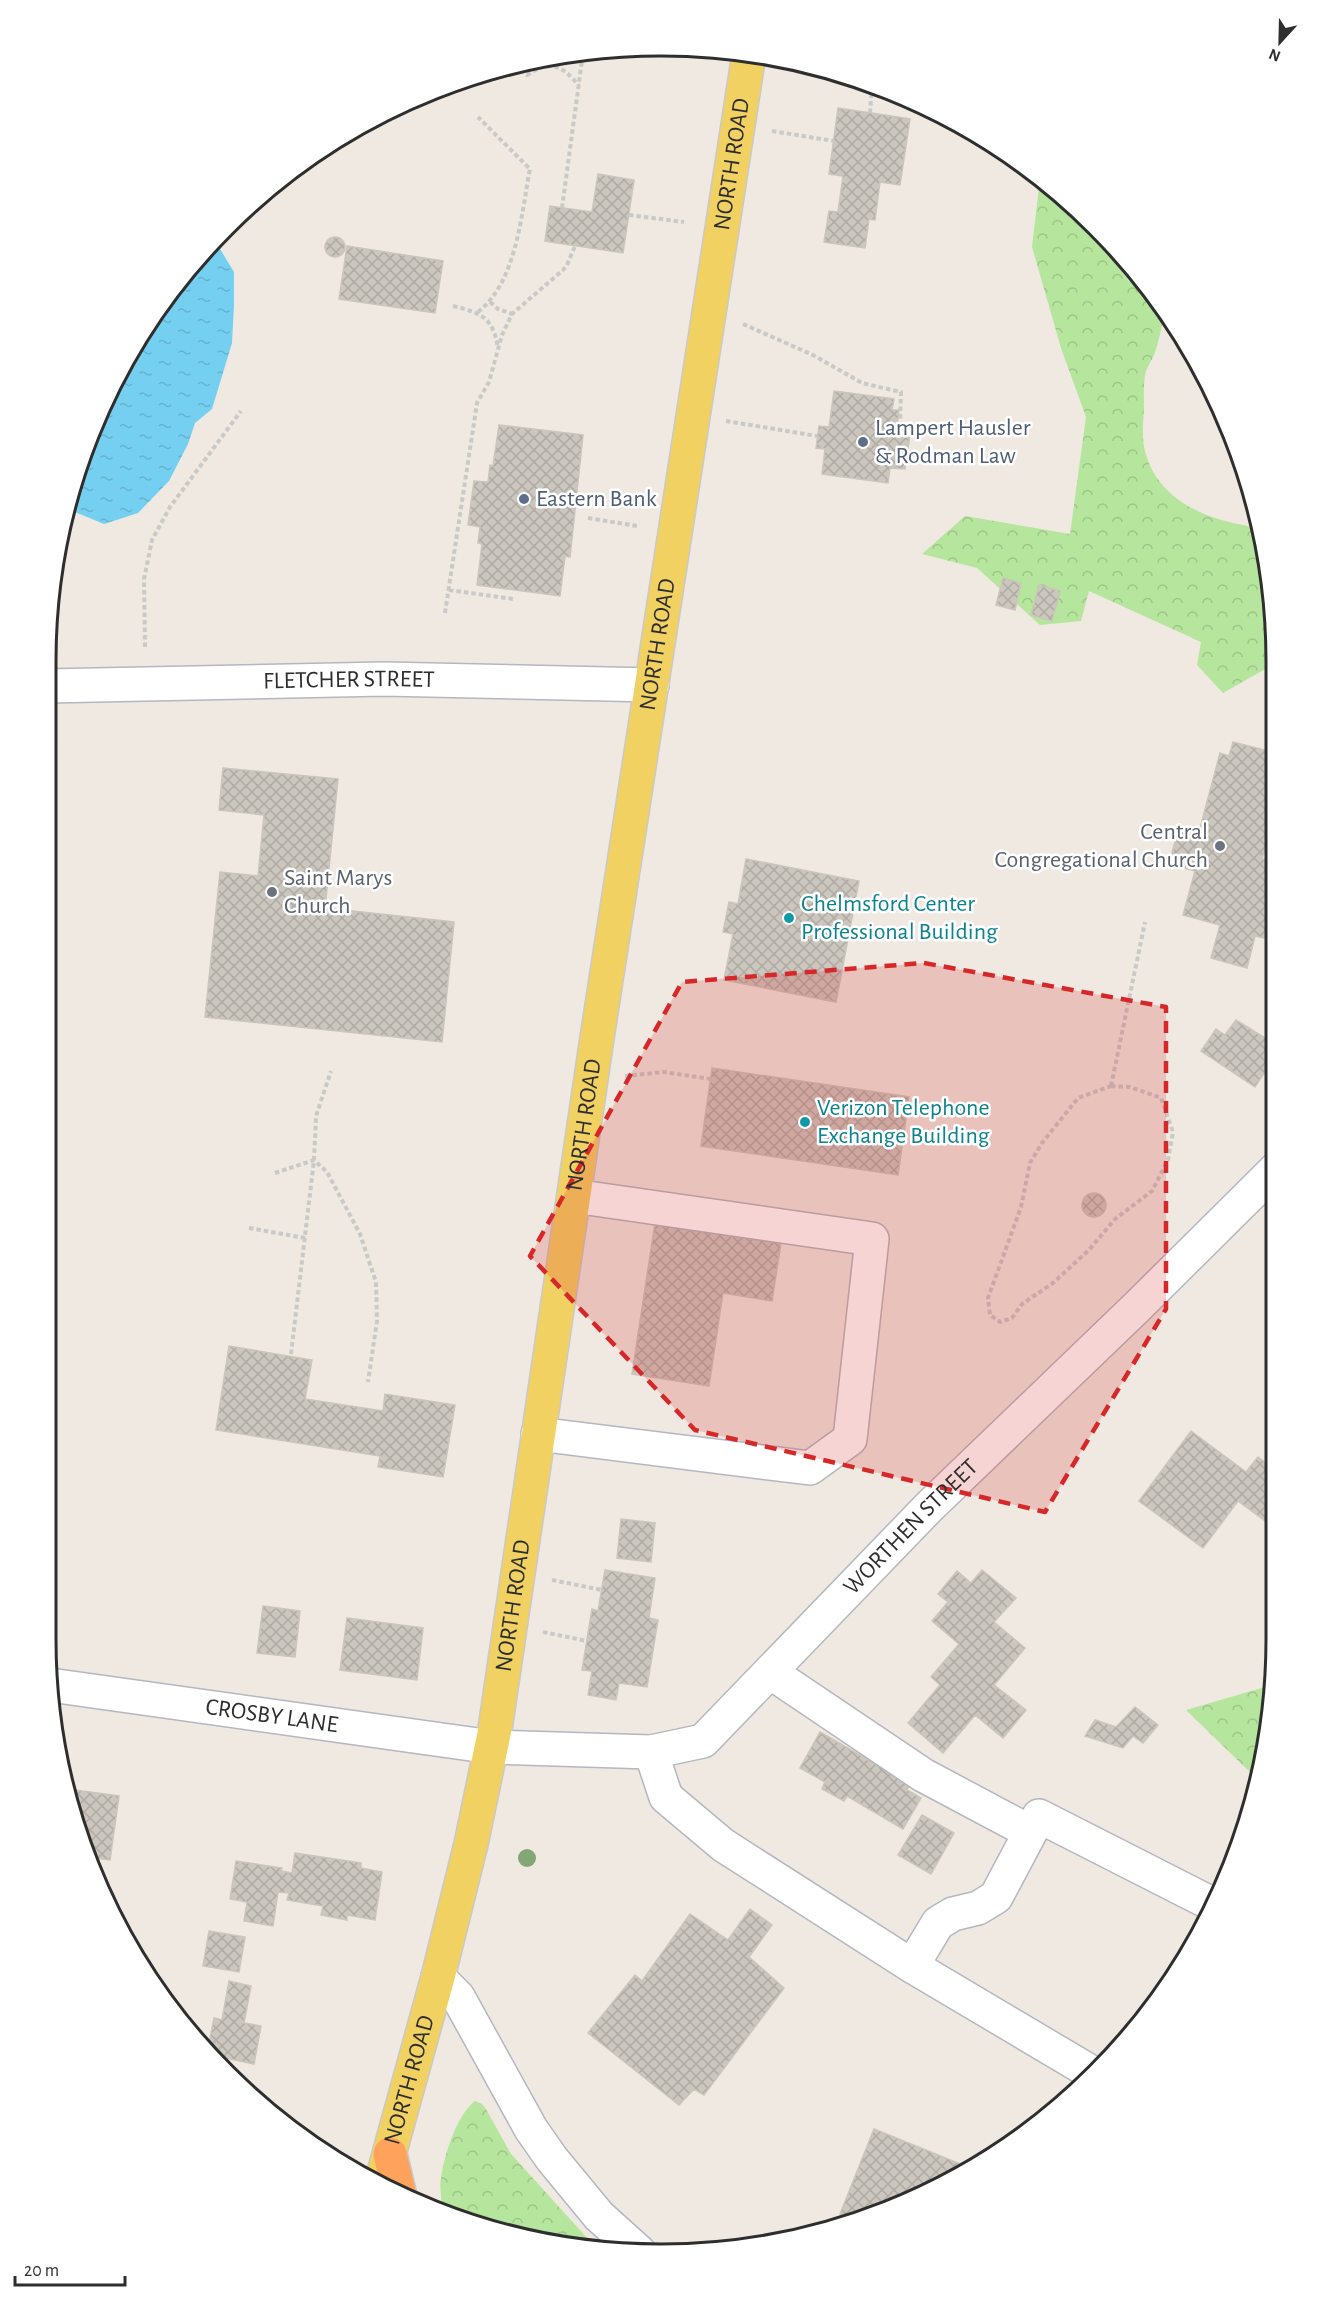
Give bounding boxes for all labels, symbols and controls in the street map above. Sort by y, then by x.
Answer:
north arrow [1250,12,1310,72]
text: N [1267,45,1283,64]
street label: NORTH ROAD [710,97,754,232]
place label: Lampert Hausler & Rodman Law [875,416,1031,468]
marker: Lampert Hausler & Rodman Law [856,435,870,449]
place label: Eastern Bank [536,487,657,511]
marker: Eastern Bank [517,492,531,506]
street label: NORTH ROAD [636,577,680,712]
street label: FLETCHER STREET [263,667,435,694]
place label: Central Congregational Church [995,820,1208,872]
marker: Central Congregational Church [1213,839,1227,853]
place label: Saint Marys Church [284,866,392,918]
marker: Saint Marys Church [265,885,279,899]
place label: Chelmsford Center Professional Building [801,892,998,944]
marker: Chelmsford Center Professional Building [782,911,796,925]
street label: NORTH ROAD [563,1057,606,1193]
place label: Verizon Telephone Exchange Building [817,1096,990,1148]
marker: Verizon Telephone Exchange Building [798,1115,812,1129]
street label: WORTHEN STREET [839,1454,983,1599]
street label: NORTH ROAD [492,1538,535,1673]
street label: CROSBY LANE [204,1695,340,1737]
street label: NORTH ROAD [380,2013,439,2147]
scale bar [15,2249,124,2287]
text: 20 m [24,2262,59,2280]

